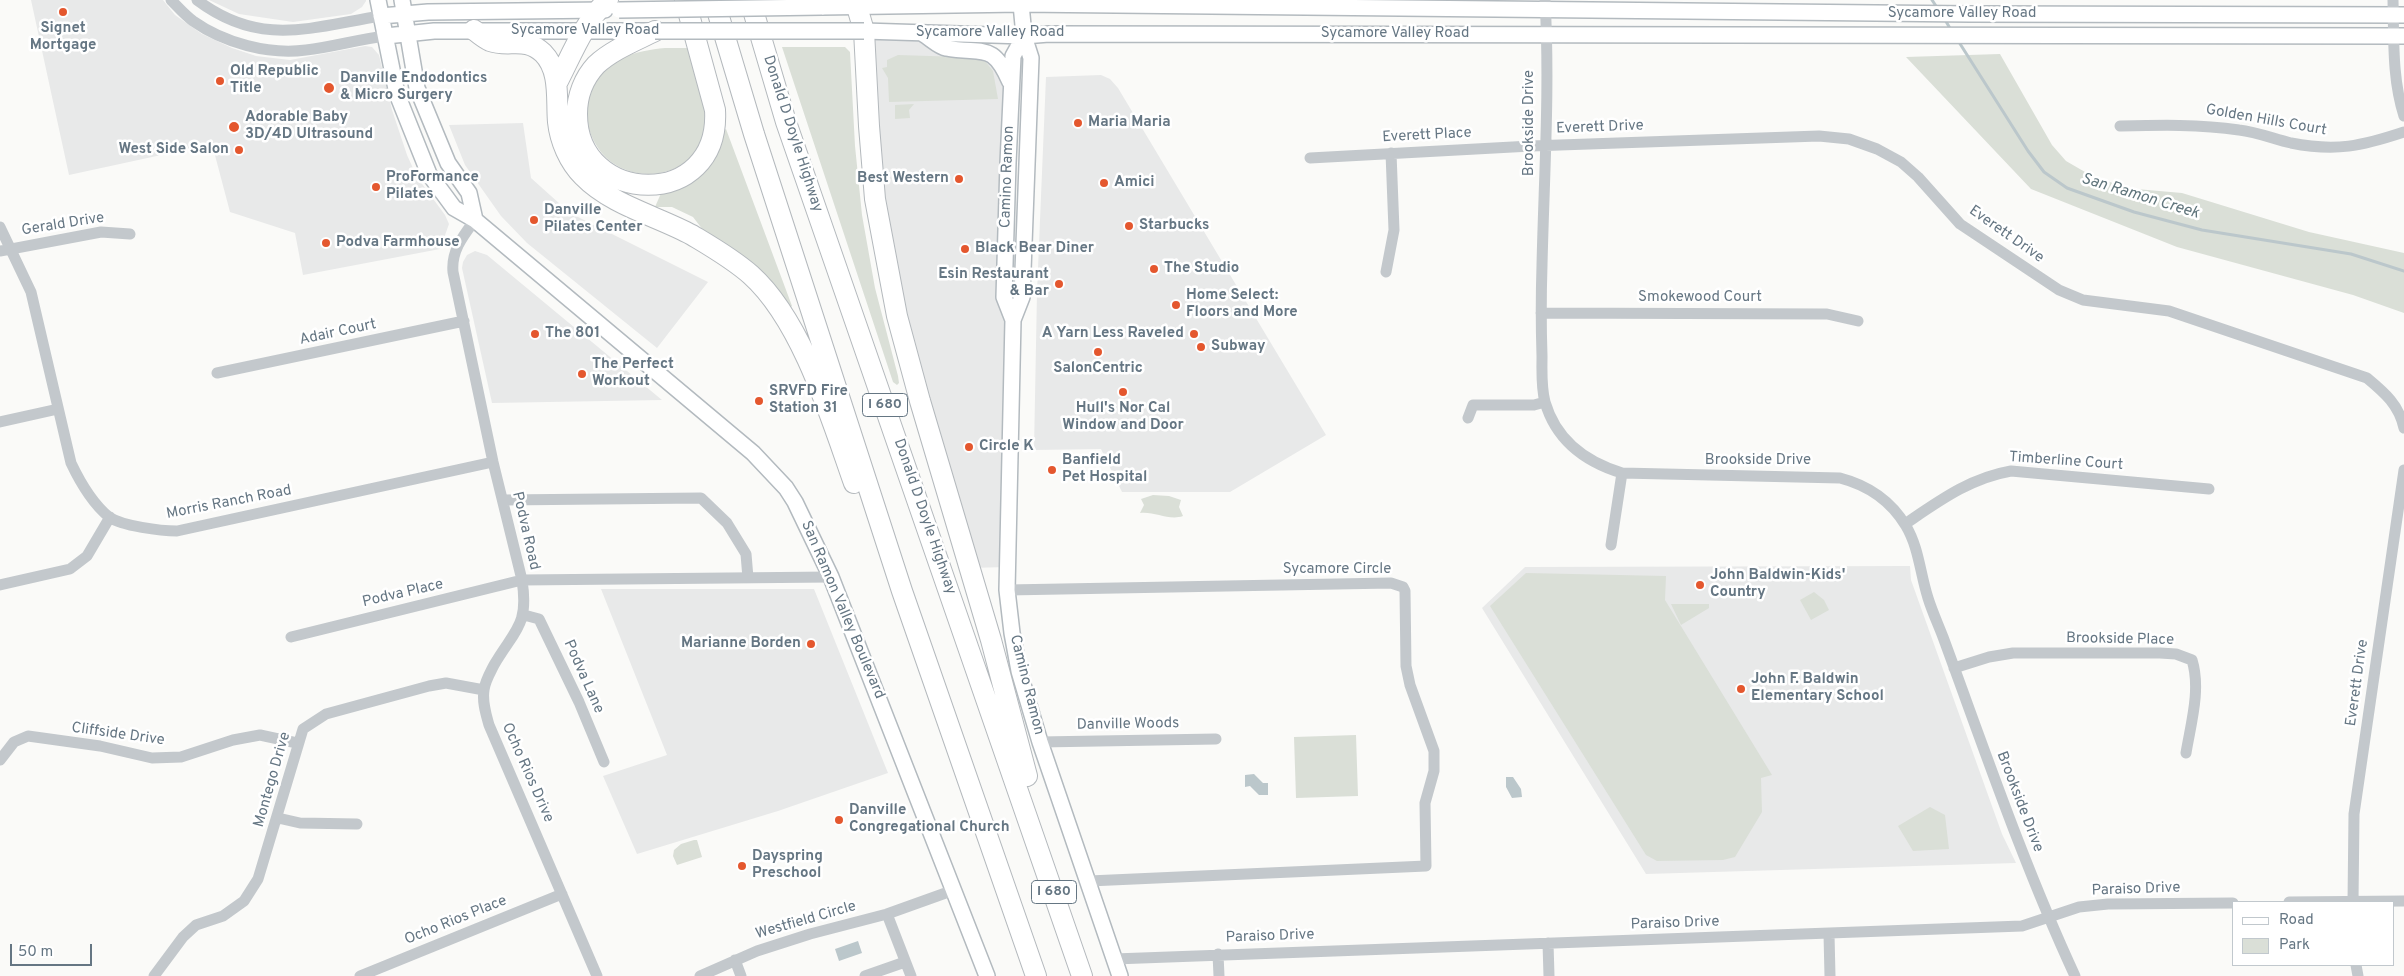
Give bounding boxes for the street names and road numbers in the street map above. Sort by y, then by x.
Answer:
street label: Sycamore Valley Road [1888,5,2036,23]
street label: Sycamore Valley Road [511,22,659,40]
street label: Sycamore Valley Road [916,24,1064,42]
street label: Sycamore Valley Road [1321,25,1469,43]
street label: Donald D Doyle Highway [758,53,826,215]
street label: Brookside Drive [1521,70,1539,176]
street label: Golden Hills Court [2204,102,2328,140]
street label: Everett Drive [1556,117,1644,139]
street label: Camino Ramon [997,125,1019,229]
street label: Everett Place [1382,125,1472,147]
street label: Everett Drive [1965,203,2047,267]
street label: Gerald Drive [20,210,106,240]
street label: Smokewood Court [1638,289,1762,307]
street label: Adair Court [298,316,378,350]
road number: I 680 [862,394,908,416]
street label: Donald D Doyle Highway [889,437,959,597]
street label: Timberline Court [2008,449,2124,475]
street label: Brookside Drive [1705,452,1811,470]
street label: Morris Ranch Road [165,482,293,524]
street label: Podva Road [507,490,543,572]
street label: San Ramon Valley Boulevard [796,518,888,702]
street label: Sycamore Circle [1283,561,1391,579]
street label: Podva Place [361,576,445,612]
street label: Brookside Place [2066,630,2174,650]
street label: Camino Ramon [1005,633,1047,737]
street label: Podva Lane [559,637,607,717]
street label: Everett Drive [2343,638,2373,728]
street label: Danville Woods [1077,715,1179,735]
street label: Cliffside Drive [70,720,166,750]
street label: Ocho Rios Drive [497,720,557,826]
street label: Montego Drive [251,730,295,830]
street label: Brookside Drive [1992,749,2046,855]
street label: Paraiso Drive [2091,879,2181,901]
road number: I 680 [1032,880,1076,904]
street label: Ocho Rios Place [402,892,510,950]
street label: Westfield Circle [754,898,858,944]
street label: Paraiso Drive [1630,913,1720,935]
street label: Paraiso Drive [1225,926,1315,948]

